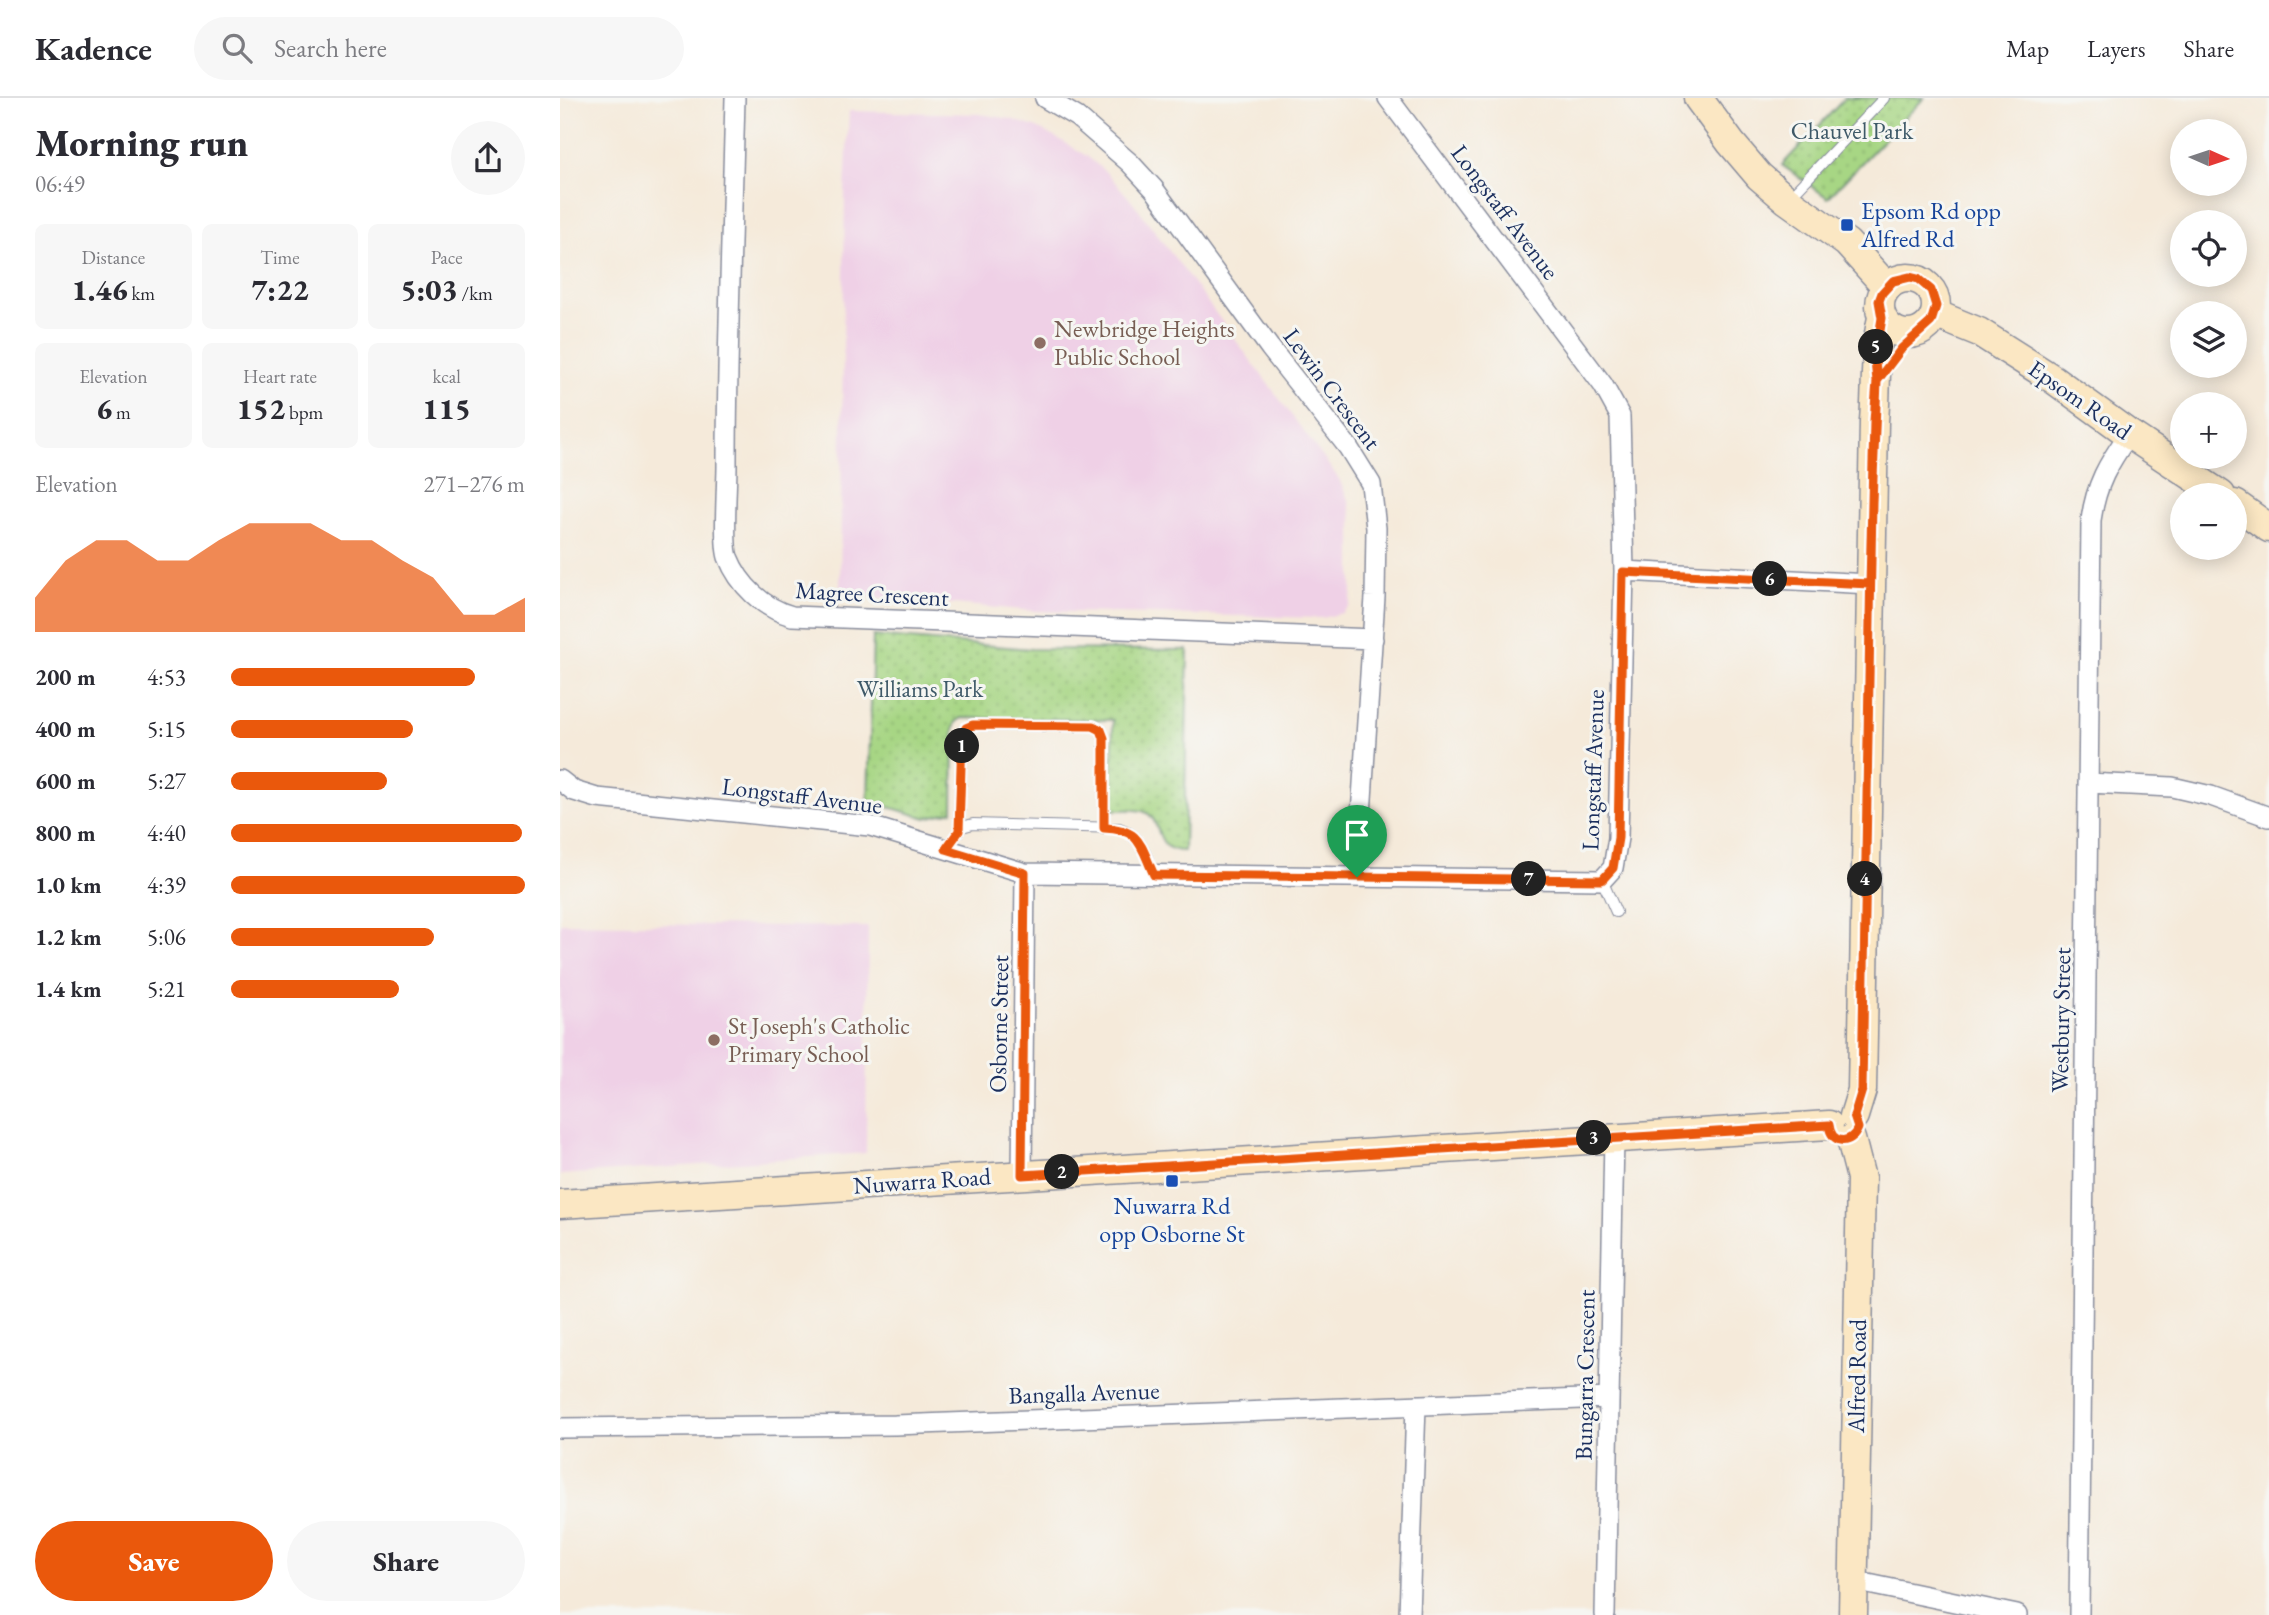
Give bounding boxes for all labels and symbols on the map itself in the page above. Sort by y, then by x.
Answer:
park label: Chauvel Park [1791,115,1914,146]
north arrow [2170,119,2247,196]
street label: Longstaff Avenue [1444,138,1566,285]
place label: Epsom Rd opp Alfred Rd [1860,195,2001,254]
marker: Epsom Rd opp Alfred Rd [1839,217,1855,233]
place label: Newbridge Heights Public School [1054,313,1235,372]
street label: Lewin Crescent [1277,322,1388,456]
pin: 5 [1858,330,1894,364]
marker: Newbridge Heights Public School [1032,335,1048,351]
street label: Epsom Road [2023,353,2139,447]
pin: 6 [1752,561,1788,596]
street label: Magree Crescent [795,574,950,613]
park label: Williams Park [857,673,984,704]
street label: Longstaff Avenue [1574,689,1611,851]
pin: 1 [944,728,980,764]
street label: Longstaff Avenue [720,770,884,821]
pin [1327,805,1387,877]
pin: 7 [1511,862,1546,896]
pin: 4 [1848,862,1882,896]
street label: Westbury Street [2044,947,2077,1093]
street label: Osborne Street [982,954,1015,1093]
place label: St Joseph's Catholic Primary School [728,1010,910,1069]
marker: St Joseph's Catholic Primary School [706,1032,722,1048]
pin: 3 [1576,1121,1612,1156]
pin: 2 [1044,1154,1080,1190]
street label: Nuwarra Road [852,1160,993,1201]
marker: Nuwarra Rd opp Osborne St [1164,1173,1180,1189]
place label: Nuwarra Rd opp Osborne St [1099,1190,1245,1249]
street label: Bungarra Crescent [1568,1289,1601,1461]
street label: Alfred Road [1840,1318,1873,1434]
street label: Bangalla Avenue [1008,1374,1160,1411]

